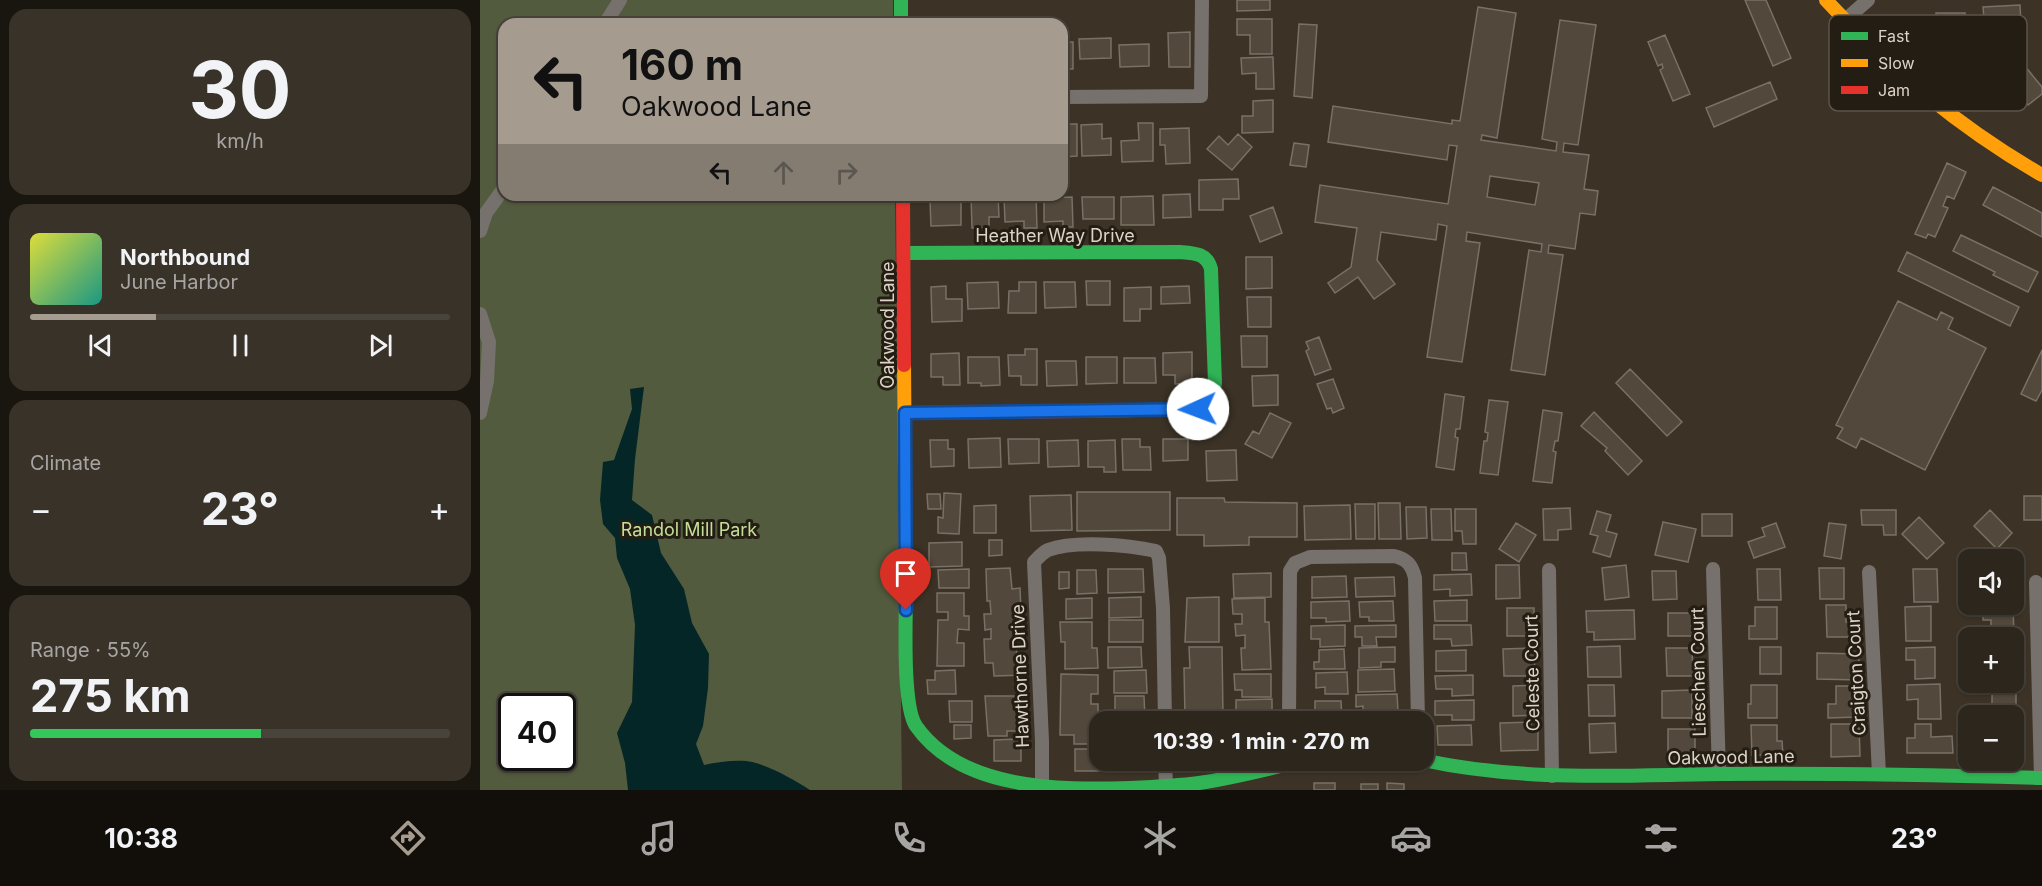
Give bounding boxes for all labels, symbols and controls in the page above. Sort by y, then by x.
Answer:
legend [1829,15,2027,111]
text: Fast [1878,26,1910,46]
text: 160 m [621,39,743,90]
text: 30 [189,42,291,137]
icon: left [522,42,600,120]
text: Slow [1878,53,1915,73]
text: Jam [1878,80,1910,100]
text: Oakwood Lane [621,90,812,123]
text: km/h [216,129,264,153]
icon: left [704,156,737,189]
icon: ahead [767,156,800,189]
icon: right [830,156,863,189]
street label: Heather Way Drive [975,225,1135,246]
text: Northbound [120,244,250,270]
street label: Oakwood Lane [877,261,898,389]
text: June Harbor [120,270,238,294]
icon: previous [84,329,117,362]
icon: pause [224,329,257,362]
icon: next [364,329,397,362]
position arrow [1166,377,1230,441]
text: Climate [30,451,101,475]
text: 23° [201,481,279,536]
text: − [30,489,52,529]
text: + [428,489,450,529]
park label: Randol Mill Park [621,519,757,540]
pin [880,548,931,610]
map controls [1958,549,2024,771]
button: sound [1958,549,2024,615]
icon: arrive [889,557,922,590]
street label: Hawthorne Drive [1007,604,1033,748]
street label: Lieschen Court [1686,607,1710,737]
street label: Craigton Court [1842,610,1870,736]
street label: Celeste Court [1520,614,1544,732]
button: + [1958,627,2024,693]
text: Range · 55% [30,638,151,662]
text: 275 km [30,668,191,723]
speed limit sign: 40 [498,693,576,771]
button: − [1958,705,2024,771]
text: 10:39 · 1 min · 270 m [1153,728,1370,754]
street label: Oakwood Lane [1667,745,1795,769]
icon: directions [387,817,429,859]
icon: music [638,817,680,859]
icon: phone [888,817,930,859]
icon: climate [1139,817,1181,859]
icon: car [1390,817,1432,859]
icon: filters [1640,817,1682,859]
text: 10:38 [104,822,178,855]
text: 23° [1891,822,1938,855]

